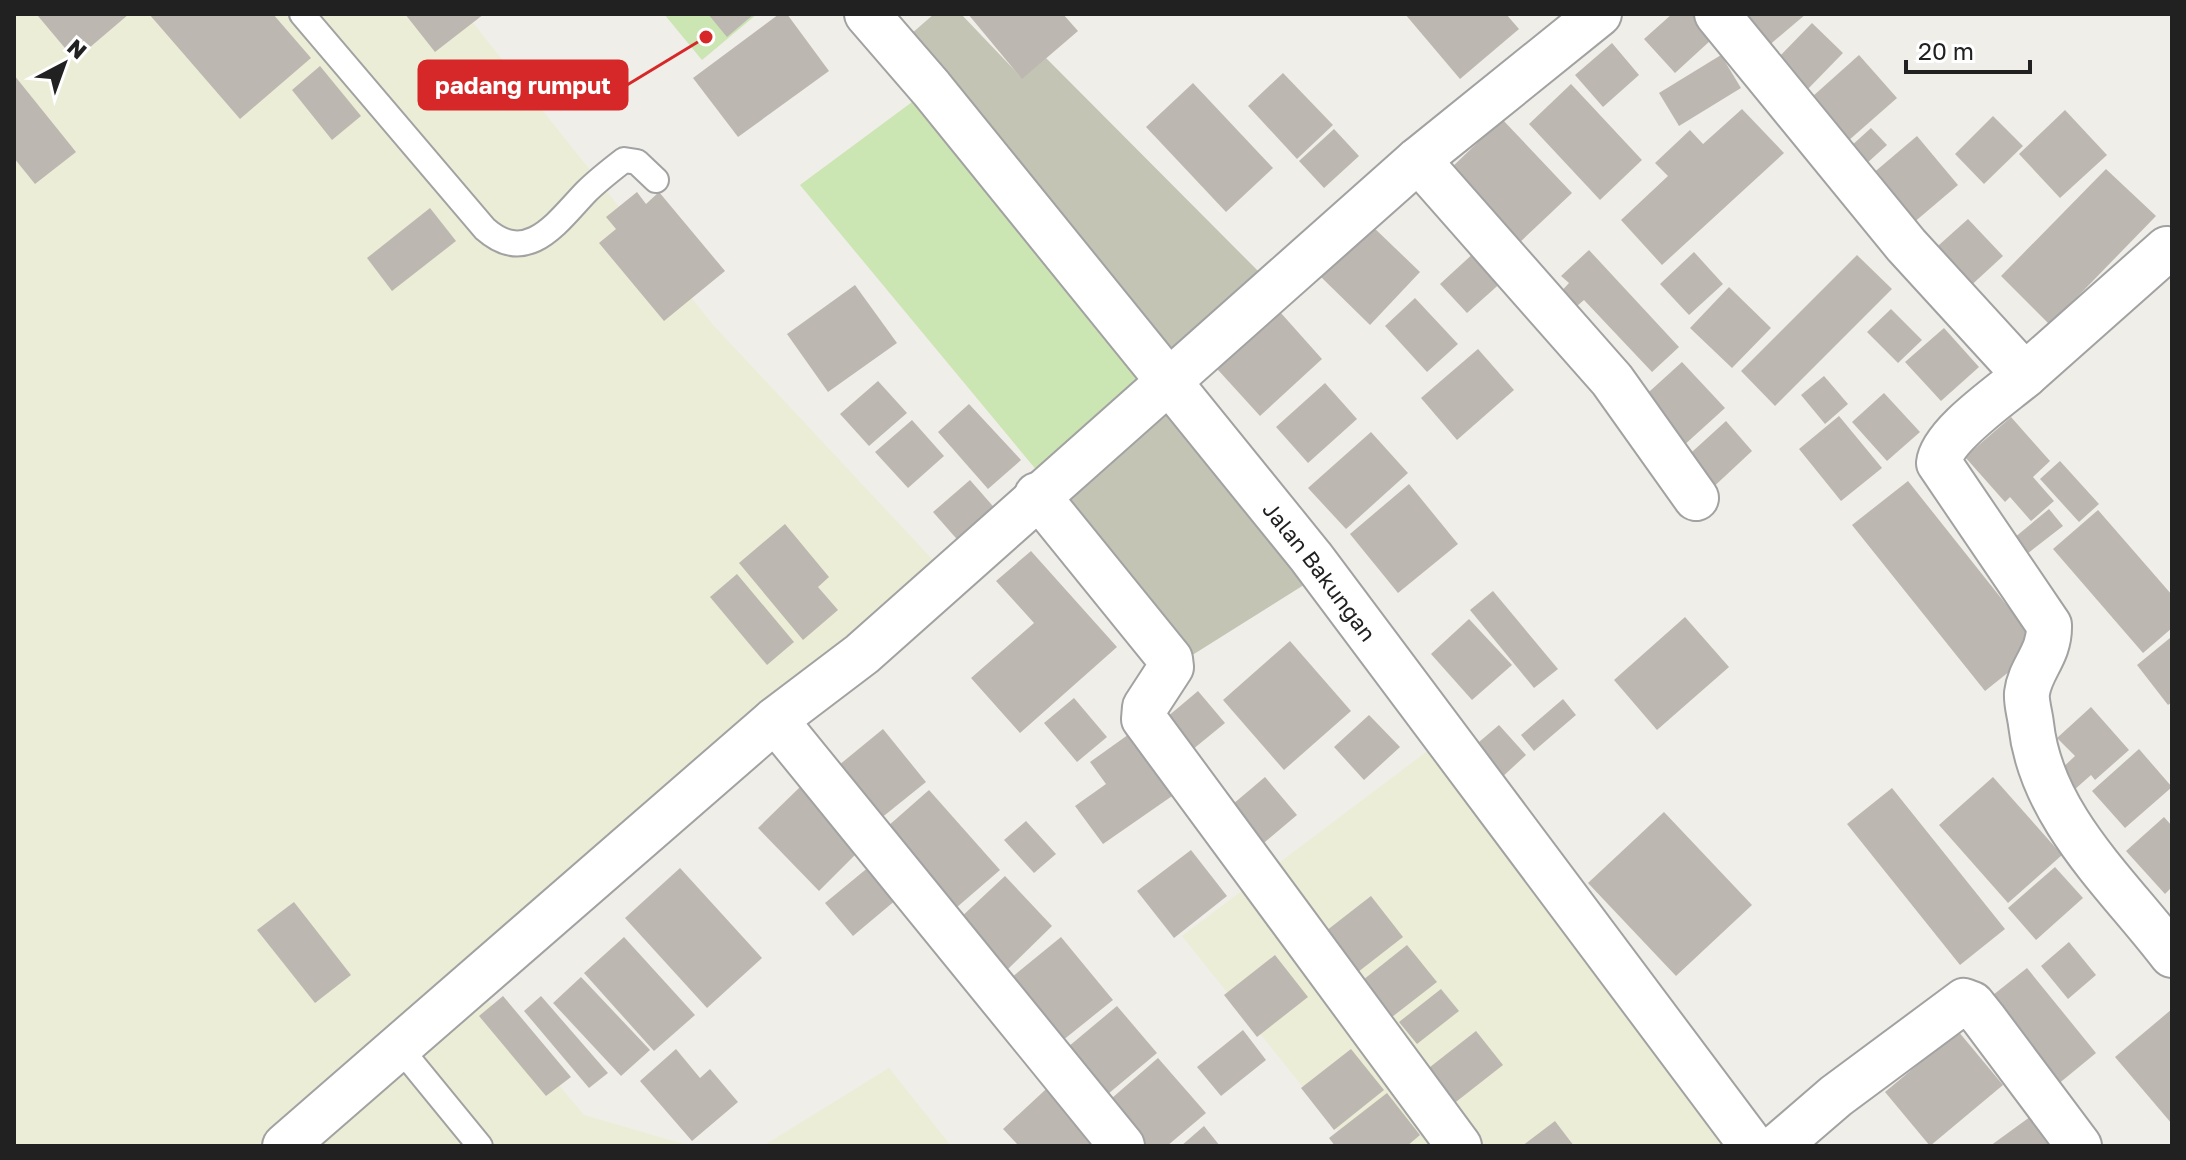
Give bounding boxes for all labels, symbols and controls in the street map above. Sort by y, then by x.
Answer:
north arrow [24,24,104,104]
scale bar [1906,24,2030,74]
text: N [62,33,93,64]
text: 20 m [1918,36,1974,65]
callout: padang rumput [419,61,627,109]
text: padang rumput [435,70,611,99]
street label: Jalan Bakungan [1258,496,1382,646]

